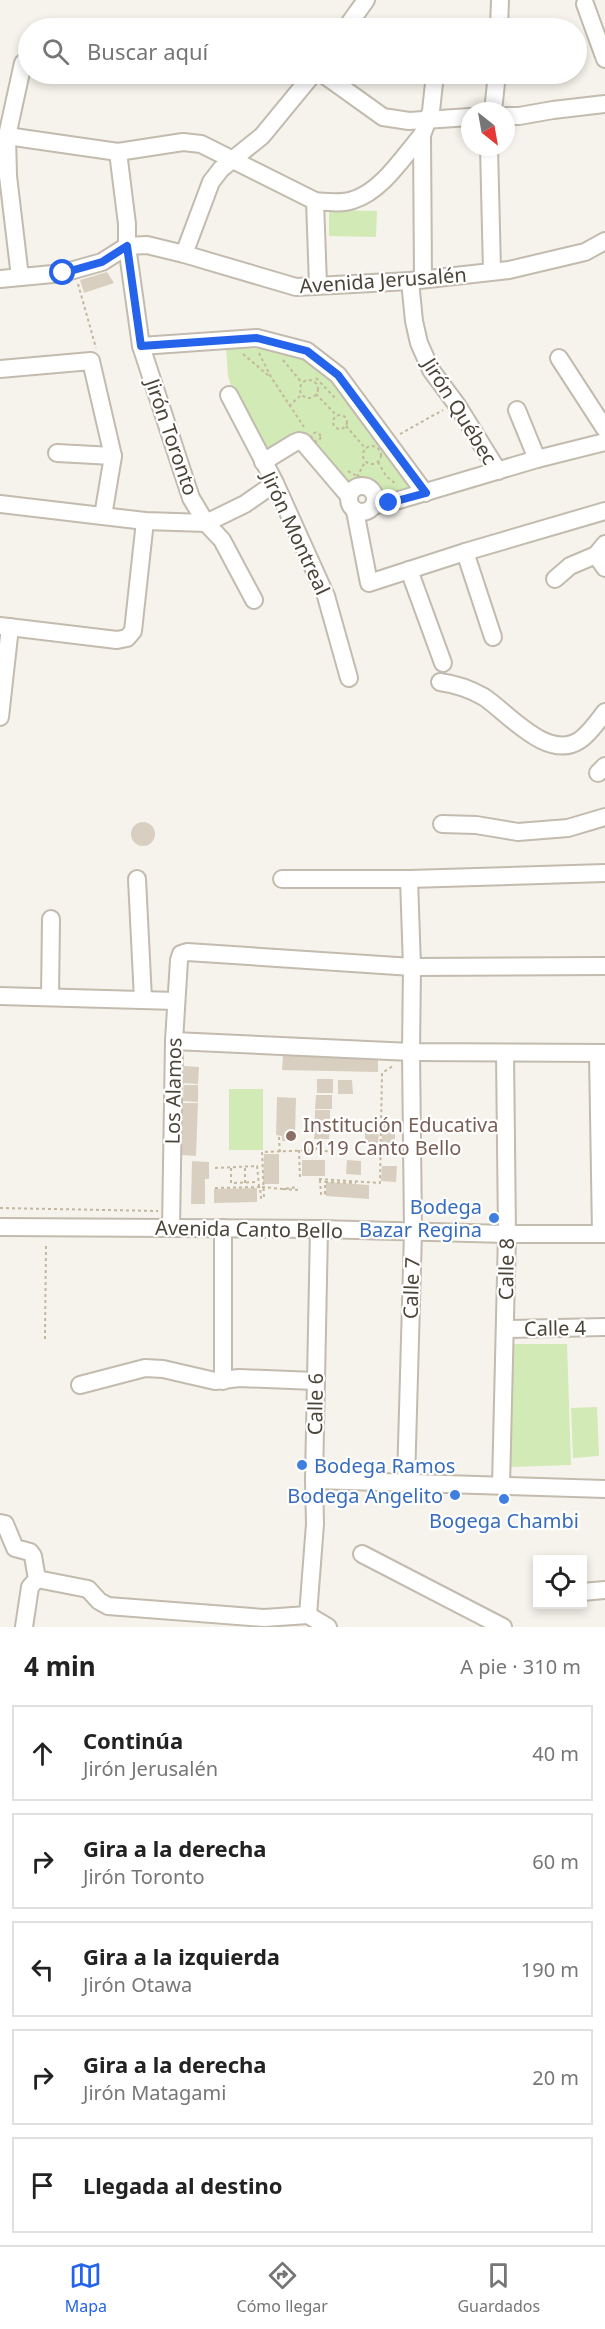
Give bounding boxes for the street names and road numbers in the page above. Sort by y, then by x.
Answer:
street label: Avenida Jerusalén [299,261,467,299]
street label: Jirón Québec [416,351,503,469]
street label: Jirón Toronto [139,373,205,499]
street label: Jirón Montreal [255,465,336,599]
street label: Los Alamos [159,1037,187,1145]
street label: Avenida Canto Bello [155,1214,343,1244]
street label: Calle 8 [492,1238,520,1300]
street label: Calle 7 [396,1256,426,1320]
street label: Calle 4 [524,1314,587,1342]
street label: Calle 6 [301,1373,329,1435]

